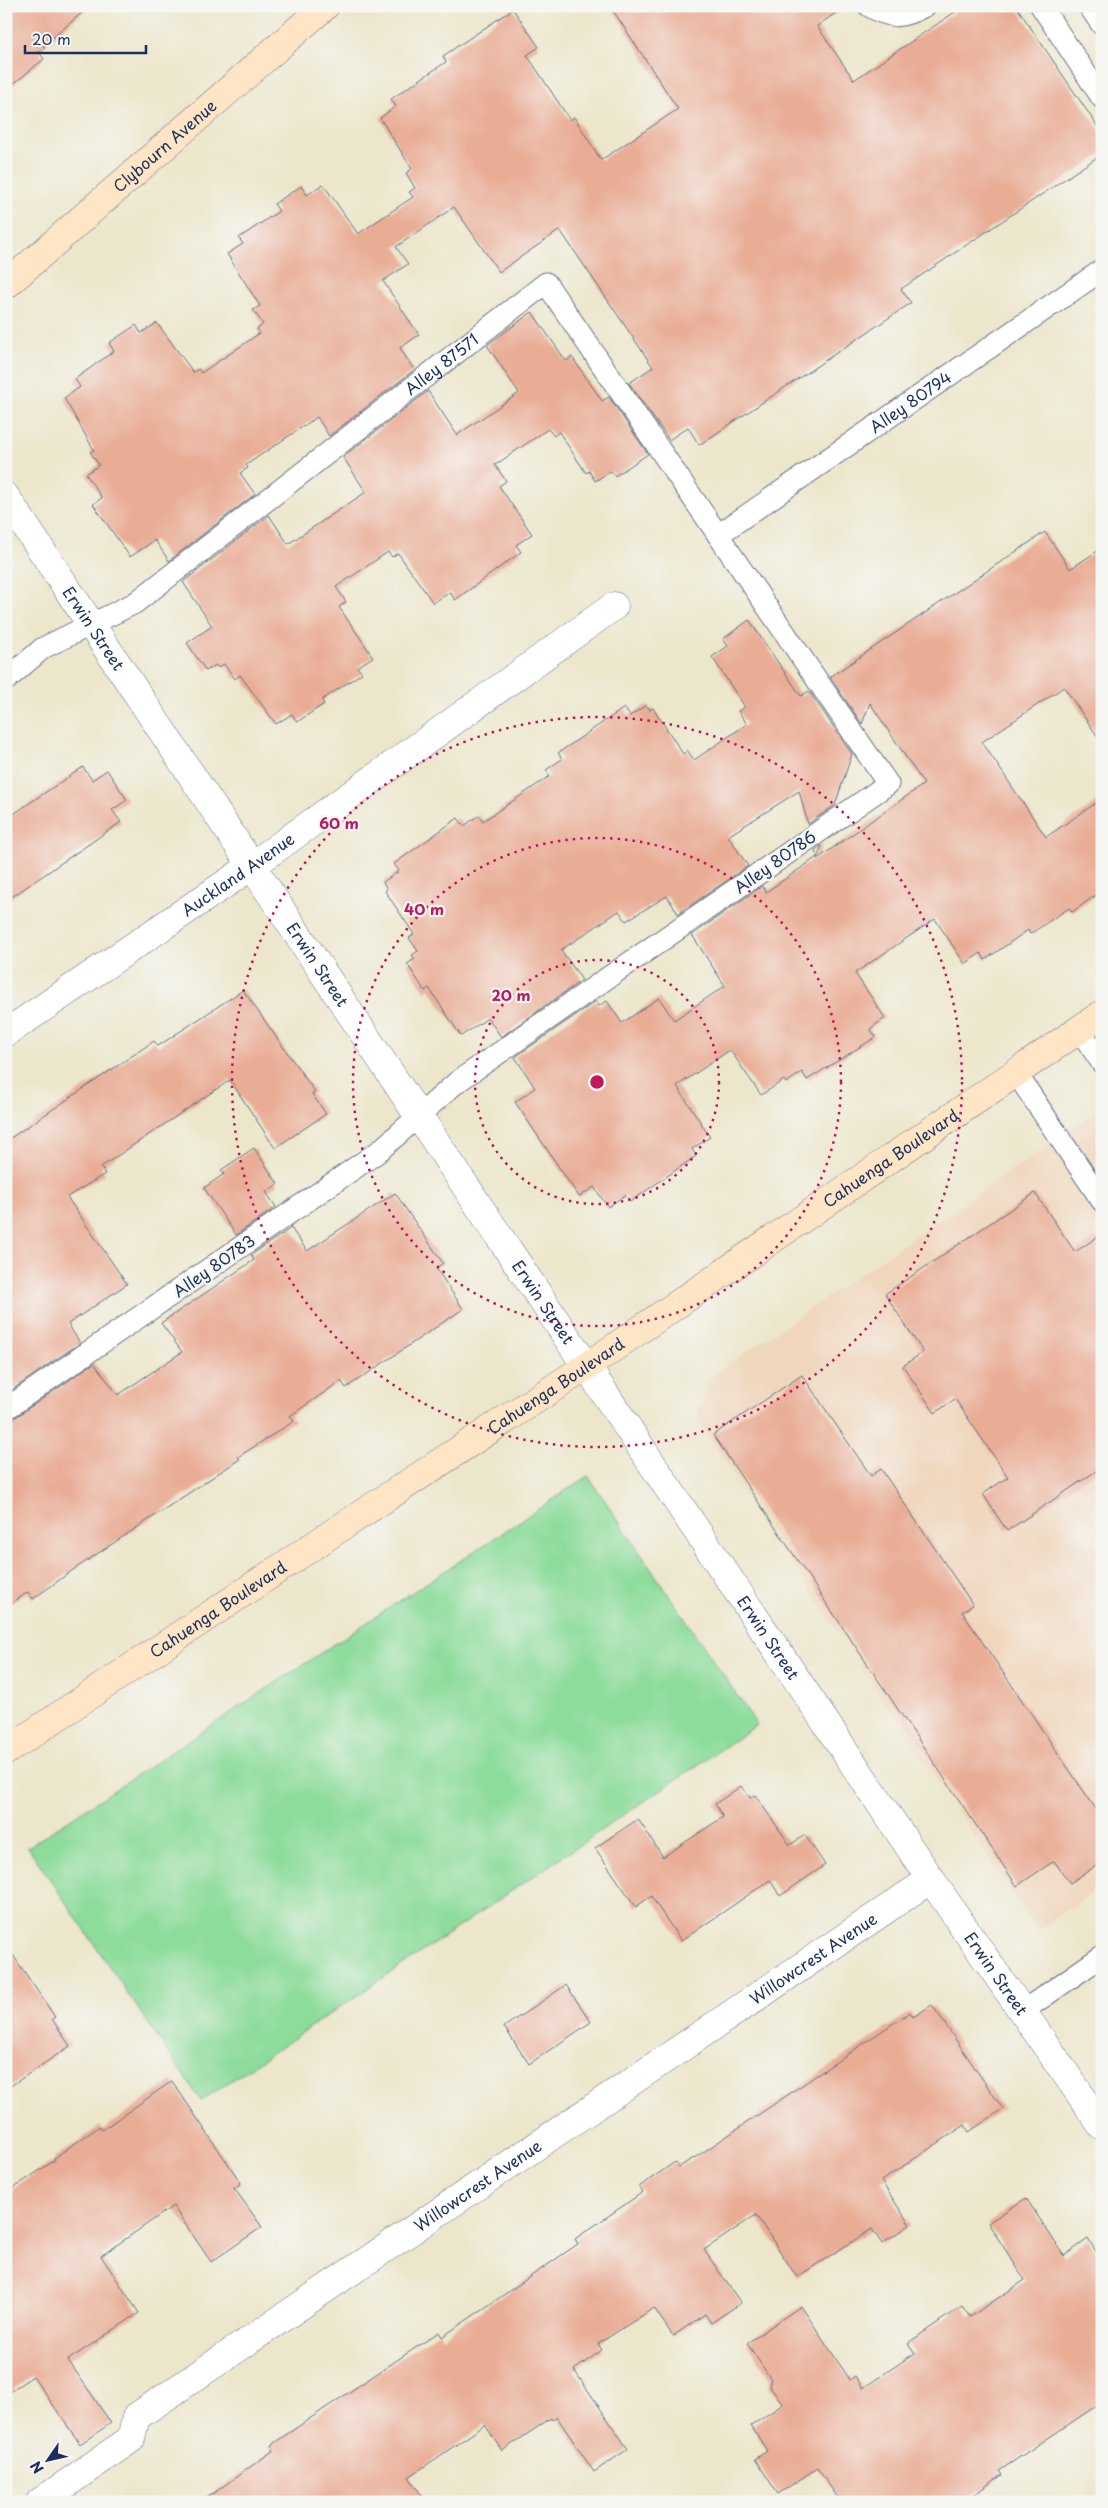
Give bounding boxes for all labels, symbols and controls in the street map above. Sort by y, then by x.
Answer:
scale bar [25,22,146,54]
text: 20 m [32,27,71,50]
street label: Clybourn Avenue [107,93,221,197]
street label: Alley 87571 [399,327,483,400]
street label: Alley 80794 [864,364,956,438]
street label: Erwin Street [58,581,131,675]
text: 60 m [319,811,359,834]
street label: Alley 80786 [728,824,820,898]
street label: Auckland Avenue [176,826,299,921]
text: 40 m [404,897,444,920]
street label: Erwin Street [282,917,355,1011]
text: 20 m [492,983,530,1006]
centre of rings [588,1073,606,1091]
street label: Cahuenga Boulevard [817,1102,963,1213]
street label: Alley 80783 [168,1228,259,1302]
street label: Erwin Street [507,1255,581,1349]
street label: Cahuenga Boulevard [482,1331,629,1439]
street label: Cahuenga Boulevard [144,1554,291,1663]
street label: Erwin Street [732,1591,806,1684]
street label: Willowcrest Avenue [744,1906,882,2010]
street label: Erwin Street [959,1927,1035,2020]
street label: Willowcrest Avenue [409,2133,546,2237]
north arrow [22,2436,72,2486]
text: N [25,2457,49,2478]

